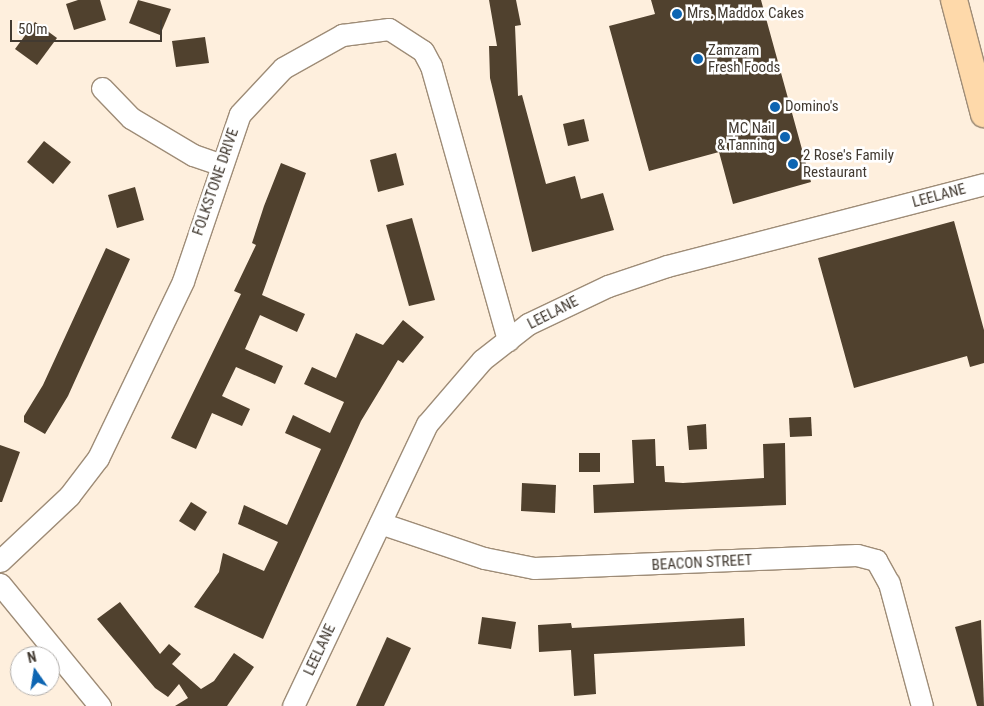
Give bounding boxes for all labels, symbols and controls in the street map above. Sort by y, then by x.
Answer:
place label: Mrs. Maddox Cakes [687,5,804,23]
marker: Mrs. Maddox Cakes [671,8,683,20]
scale bar [12,10,165,42]
text: 50 m [18,20,48,38]
place label: Zamzam Fresh Foods [708,41,780,76]
marker: Zamzam Fresh Foods [692,53,704,65]
place label: Domino's [785,98,839,116]
marker: Domino's [769,101,781,113]
place label: MC Nail & Tanning [717,119,775,154]
street label: FOLKSTONE DRIVE [189,126,243,238]
marker: MC Nail & Tanning [779,131,791,143]
place label: 2 Rose's Family Restaurant [803,146,894,181]
marker: 2 Rose's Family Restaurant [787,158,799,170]
street label: LEELANE [910,180,968,212]
street label: LEELANE [525,293,581,333]
street label: BEACON STREET [651,551,753,575]
street label: LEELANE [300,621,340,679]
north arrow [10,646,60,696]
text: N [26,649,38,666]

